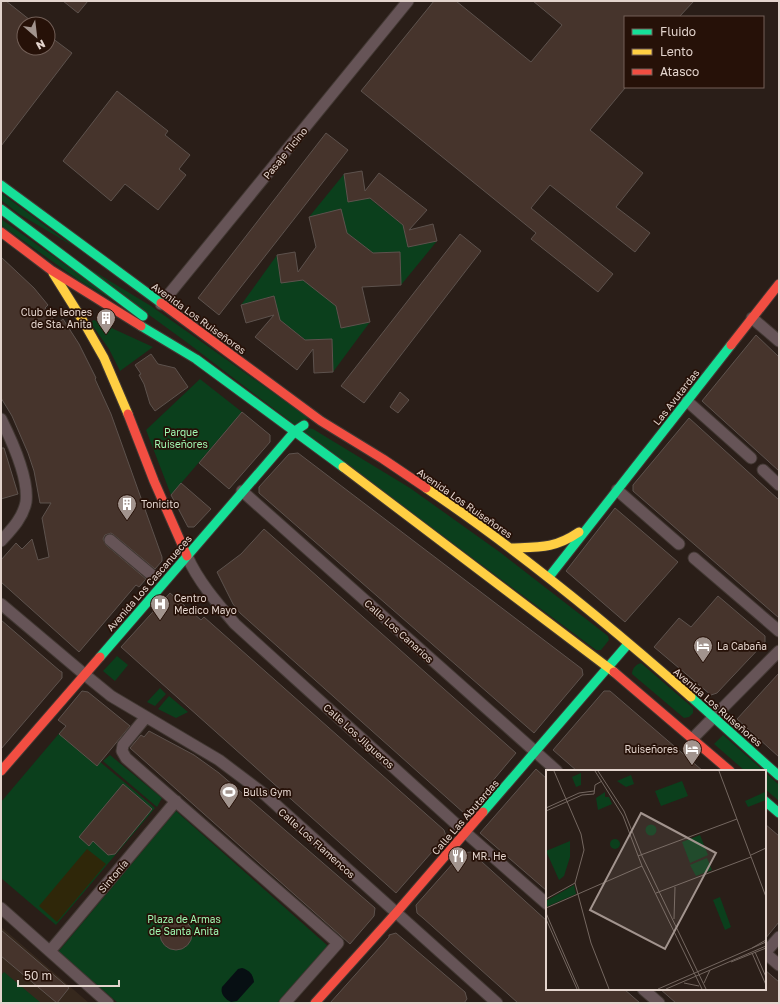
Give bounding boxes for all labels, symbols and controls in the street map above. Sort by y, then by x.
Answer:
north arrow [16,16,56,56]
legend [624,16,764,88]
text: Fluido [660,24,696,39]
text: N [34,38,48,53]
text: Lento [660,44,693,59]
text: Atasco [660,64,699,79]
street label: Pasaje Ticino [260,125,310,181]
street label: Avenida Los Ruiseñores [150,280,248,356]
place label: Club de leones de Sta. Anita [21,306,92,330]
building icon: Club de leones de Sta. Anita [95,307,117,335]
street label: Las Avutardas [650,367,702,427]
park label: Parque Ruiseñores [154,426,208,450]
street label: Avenida Los Ruiseñores [415,466,515,540]
building icon: Tonicito [116,493,138,521]
place label: Tonicito [141,498,179,510]
street label: Avenida Los Cascanueces [104,533,194,633]
place label: Centro Medico Mayo [174,592,237,616]
hospital icon: Centro Medico Mayo [149,593,171,621]
street label: Calle Los Canarios [362,597,436,665]
hotel icon: La Cabaña [692,635,714,663]
place label: La Cabaña [717,640,767,652]
street label: Avenida Los Ruiseñores [671,665,765,749]
street label: Calle Los Jilgueros [321,701,397,771]
hotel icon: Ruiseñores [681,738,703,766]
place label: Ruiseñores [625,743,678,755]
inset map [546,770,766,990]
street label: Calle Las Abutardas [429,777,501,857]
sports icon: Bulls Gym [218,781,240,809]
place label: Bulls Gym [243,786,292,798]
street label: Calle Los Flamencos [276,805,358,881]
restaurant icon: MR. He [447,845,469,873]
place label: MR. He [472,850,506,862]
street label: Sintonía [96,857,130,895]
park label: Plaza de Armas de Santa Anita [147,913,221,937]
scale bar [18,962,119,988]
text: 50 m [24,968,52,983]

